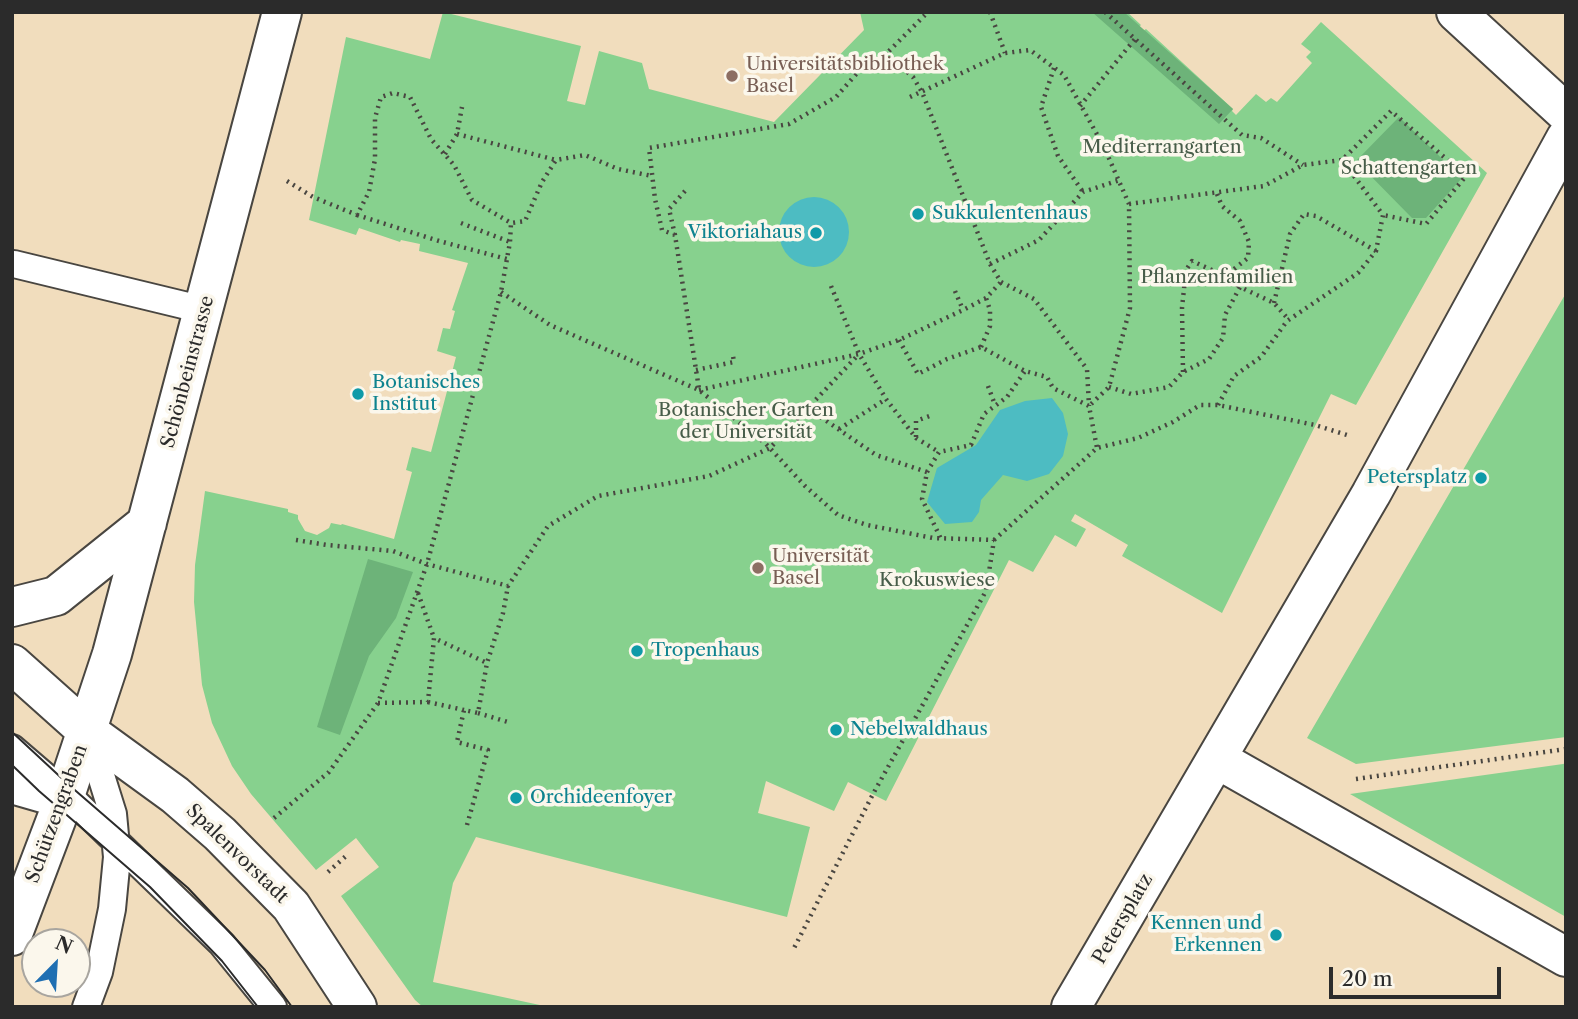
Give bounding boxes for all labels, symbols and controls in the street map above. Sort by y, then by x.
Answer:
place label: Universitätsbibliothek Basel [746,54,944,98]
marker: Universitätsbibliothek Basel [724,68,740,84]
park label: Mediterrangarten [1082,137,1242,159]
park label: Schattengarten [1341,158,1477,180]
place label: Sukkulentenhaus [932,203,1088,225]
marker: Sukkulentenhaus [910,206,926,222]
place label: Viktoriahaus [688,222,802,244]
marker: Viktoriahaus [808,225,824,241]
park label: Pflanzenfamilien [1141,267,1293,289]
street label: Schönbeinstrasse [157,293,219,451]
place label: Botanisches Institut [372,372,480,416]
marker: Botanisches Institut [350,386,366,402]
park label: Botanischer Garten der Universität [658,400,834,444]
place label: Petersplatz [1367,467,1467,489]
marker: Petersplatz [1473,470,1489,486]
place label: Universität Basel [772,546,870,590]
marker: Universität Basel [750,560,766,576]
park label: Krokuswiese [879,570,995,592]
place label: Tropenhaus [651,640,760,662]
marker: Tropenhaus [629,643,645,659]
place label: Nebelwaldhaus [850,719,988,741]
marker: Nebelwaldhaus [828,722,844,738]
street label: Schützengraben [21,742,93,886]
place label: Orchideenfoyer [530,787,672,809]
marker: Orchideenfoyer [508,790,524,806]
street label: Spalenvorstadt [181,799,293,909]
street label: Petersplatz [1088,870,1158,968]
place label: Kennen und Erkennen [1151,913,1262,957]
marker: Kennen und Erkennen [1268,927,1284,943]
north arrow [21,928,91,998]
text: N [52,931,76,959]
scale bar [1333,953,1504,997]
text: 20 m [1342,966,1393,991]

